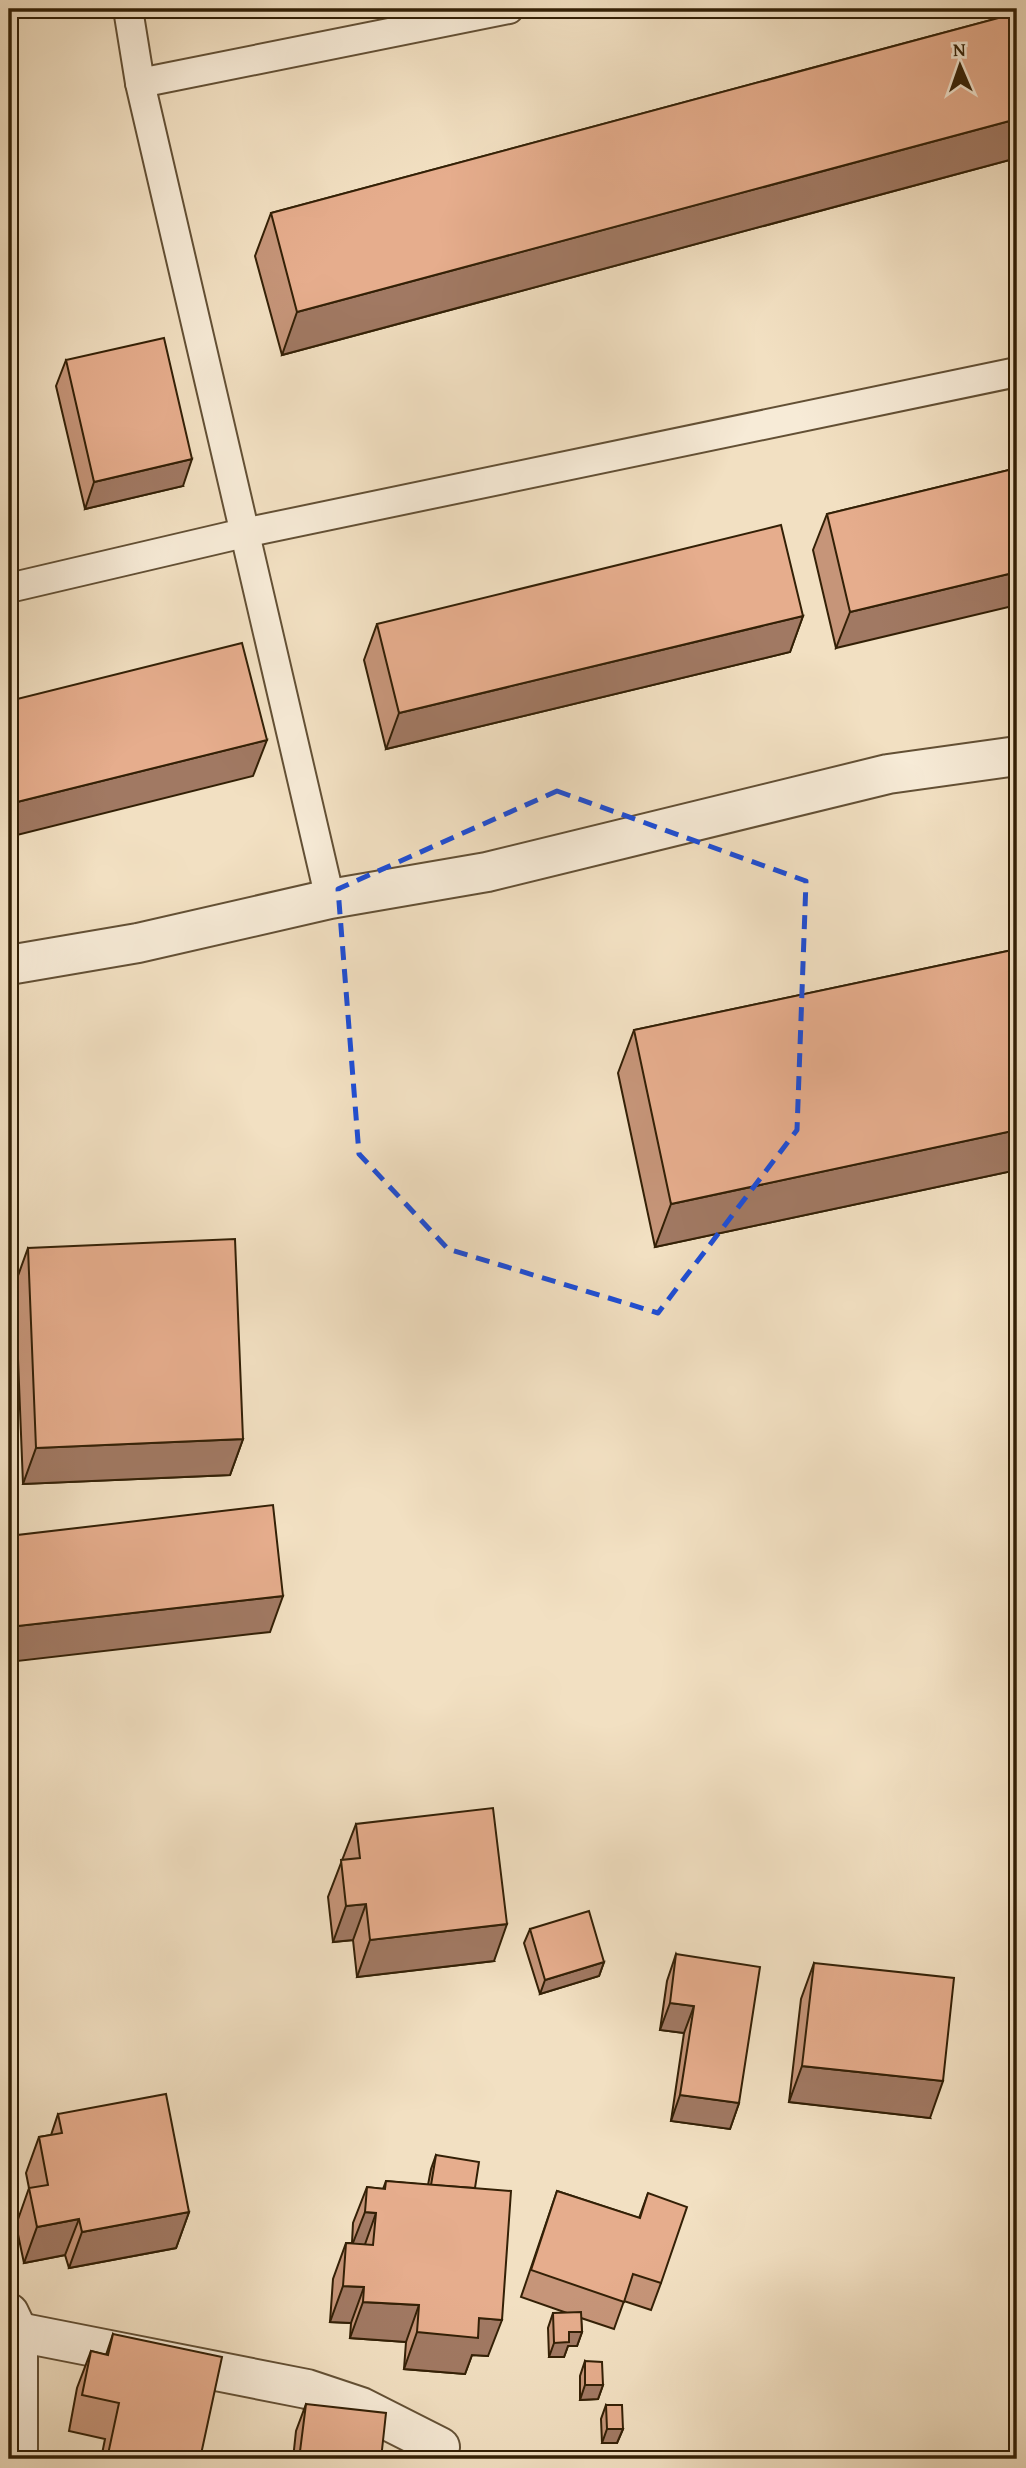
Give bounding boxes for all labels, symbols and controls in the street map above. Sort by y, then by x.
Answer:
north arrow [925,32,995,102]
text: N [953,35,967,63]

